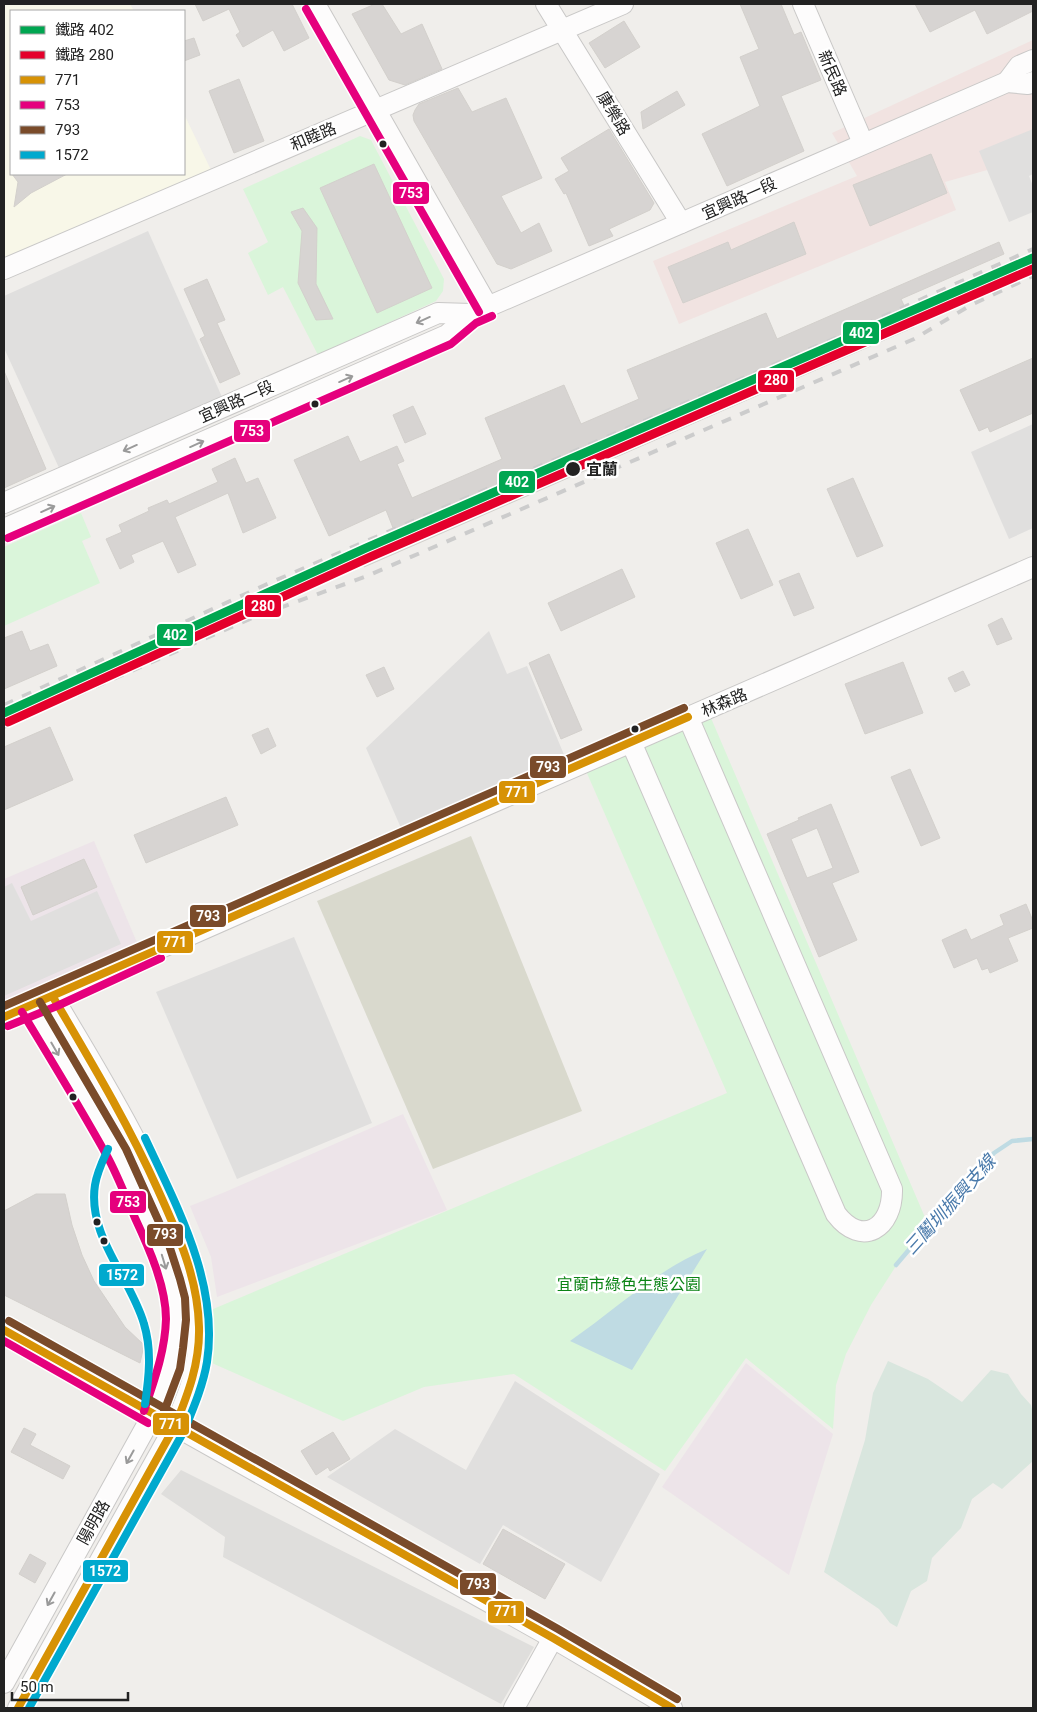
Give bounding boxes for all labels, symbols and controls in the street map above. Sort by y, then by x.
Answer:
legend [10,10,185,175]
text: 鐵路 402 [55,21,114,39]
text: 鐵路 280 [55,46,114,64]
street label: 新民路 [814,47,851,99]
text: 771 [55,71,80,89]
street label: 康樂路 [593,88,634,139]
text: 753 [55,96,80,114]
street label: 和睦路 [287,118,339,155]
text: 793 [55,121,80,139]
unlabelled marker [378,139,388,149]
text: 1572 [55,146,89,164]
street label: 宜興路一段 [699,174,780,223]
line badge: 753 [392,181,430,205]
text: 753 [399,185,423,201]
one-way arrow [416,315,431,325]
line badge: 402 [842,321,880,345]
text: 402 [849,325,873,341]
line badge: 280 [757,369,795,393]
text: 280 [764,372,788,388]
one-way arrow [338,373,353,383]
street label: 宜興路一段 [196,377,277,426]
unlabelled marker [310,399,320,409]
line badge: 753 [233,419,271,443]
text: 753 [240,423,264,439]
one-way arrow [189,438,204,448]
one-way arrow [123,443,138,453]
marker: 宜蘭 [564,460,582,478]
place label: 宜蘭 [586,460,618,479]
line badge: 402 [498,470,536,494]
text: 402 [505,474,529,490]
one-way arrow [40,504,55,514]
line badge: 280 [244,594,282,618]
text: 280 [251,598,275,614]
line badge: 402 [156,623,194,647]
text: 402 [163,627,187,643]
street label: 林森路 [698,684,750,721]
unlabelled marker [630,724,640,734]
line badge: 793 [529,755,567,779]
text: 793 [536,759,560,775]
line badge: 771 [498,780,536,804]
text: 771 [505,784,529,800]
line badge: 793 [189,904,227,928]
text: 793 [196,908,220,924]
line badge: 771 [156,930,194,954]
text: 771 [163,934,187,950]
one-way arrow [51,1041,61,1055]
unlabelled marker [68,1092,78,1102]
water label: 三鬮圳振興支線 [900,1149,1001,1259]
line badge: 753 [109,1190,147,1214]
text: 753 [116,1194,140,1210]
unlabelled marker [92,1217,102,1227]
line badge: 793 [146,1223,184,1247]
text: 793 [153,1226,177,1242]
unlabelled marker [99,1236,109,1246]
one-way arrow [160,1254,170,1270]
line badge: 1572 [98,1263,145,1287]
text: 1572 [106,1267,138,1283]
park label: 宜蘭市綠色生態公園 [557,1275,701,1294]
line badge: 771 [152,1412,190,1436]
text: 771 [159,1416,183,1432]
one-way arrow [125,1449,135,1464]
street label: 陽明路 [73,1497,113,1548]
line badge: 1572 [82,1559,129,1583]
text: 1572 [89,1563,121,1579]
line badge: 793 [459,1572,497,1596]
text: 793 [466,1576,490,1592]
one-way arrow [46,1591,56,1606]
line badge: 771 [487,1600,525,1624]
text: 771 [494,1603,518,1619]
scale bar [12,1670,129,1702]
text: 50 m [20,1678,54,1696]

